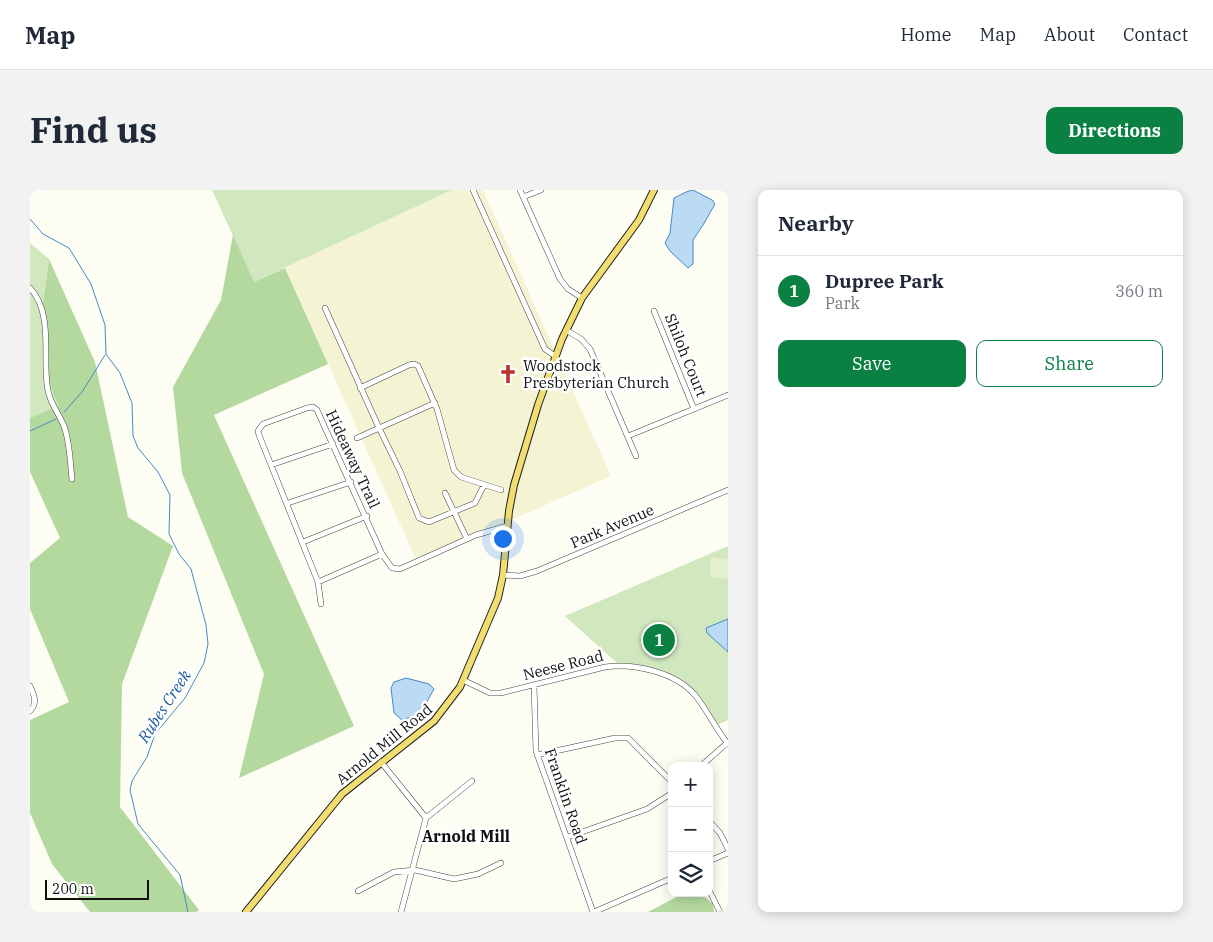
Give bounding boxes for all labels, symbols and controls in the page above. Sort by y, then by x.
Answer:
text: Map [25,19,75,51]
text: Home [900,23,952,46]
text: Map [980,23,1016,46]
text: About [1044,23,1095,46]
text: Contact [1123,23,1188,46]
text: Find us [30,107,157,153]
button: Directions [1046,107,1183,154]
text: Nearby [778,209,854,237]
text: Dupree Park [825,269,944,293]
text: 1 [789,281,799,301]
text: 360 m [1115,281,1163,301]
text: Park [825,293,860,313]
street label: Shiloh Court [661,311,711,399]
button: Save [778,340,966,387]
button: Share [976,340,1163,387]
place label: Woodstock Presbyterian Church [523,356,669,392]
church icon: Woodstock Presbyterian Church [497,363,519,385]
street label: Hideaway Trail [322,407,384,511]
street label: Park Avenue [567,500,657,552]
your location [490,526,516,552]
pin: 1 [643,621,675,659]
street label: Neese Road [521,646,605,684]
water label: Rubes Creek [133,665,195,747]
street label: Arnold Mill Road [332,699,436,789]
street label: Franklin Road [541,746,591,846]
map controls [668,762,713,897]
button: + [668,762,713,807]
button: − [668,807,713,852]
district label: Arnold Mill [422,826,510,846]
button: layers [668,852,713,897]
scale bar [45,877,149,900]
text: 200 m [52,880,94,898]

